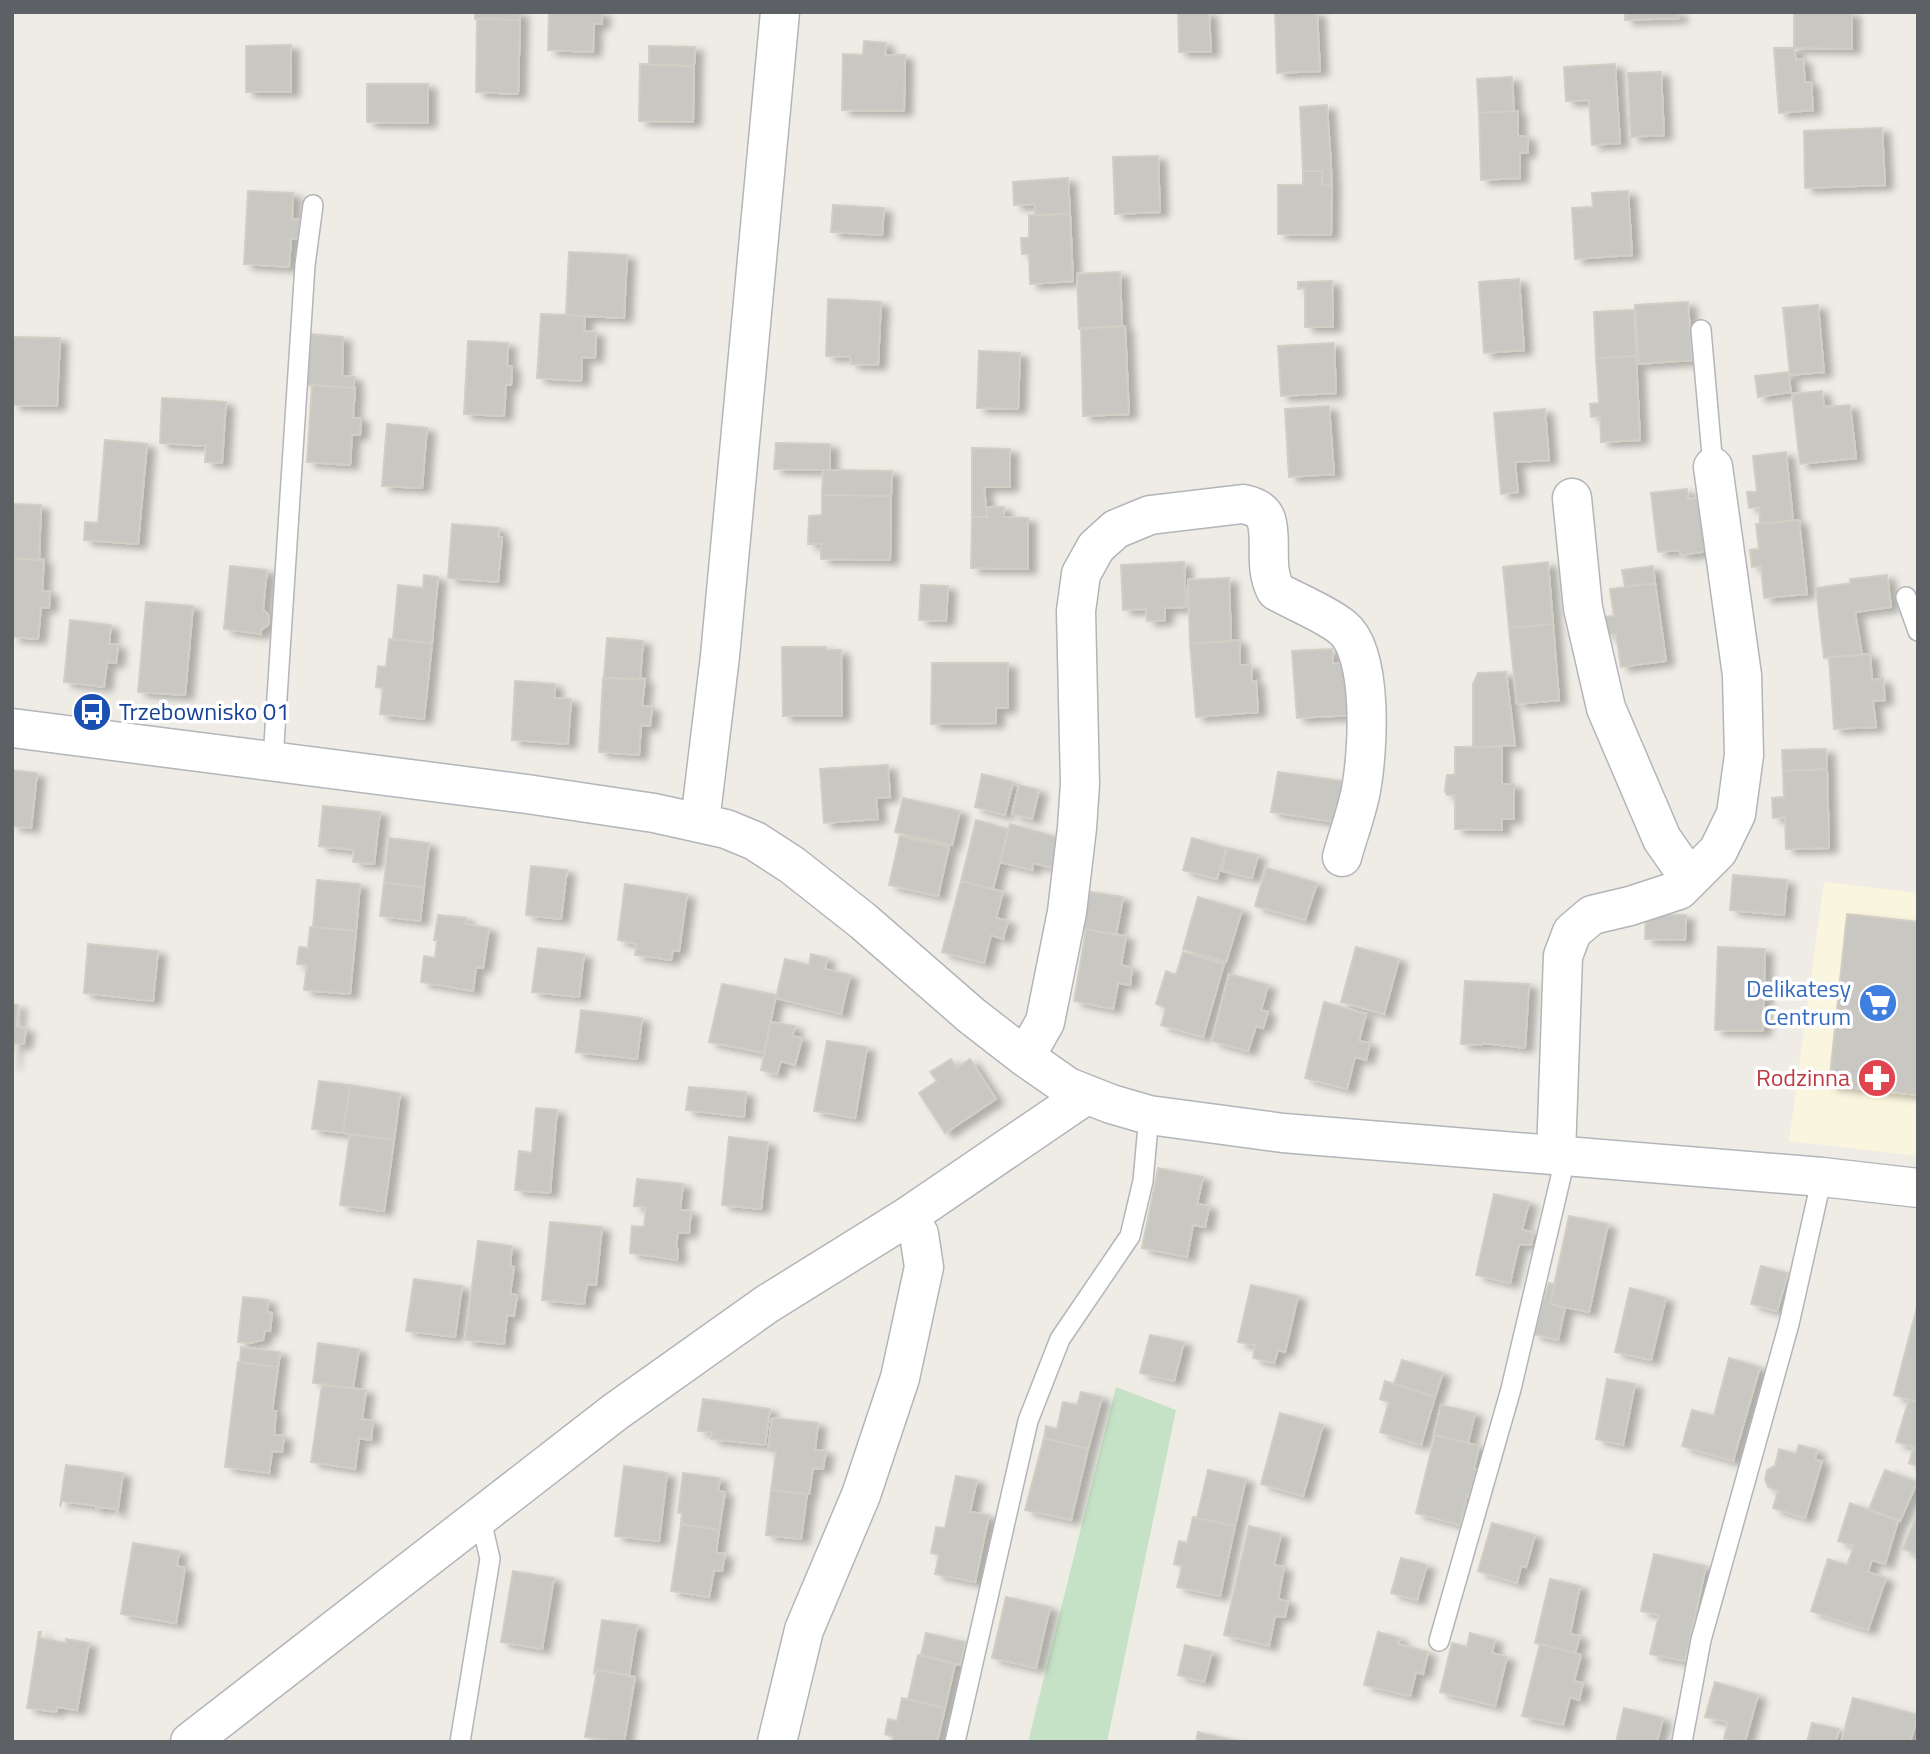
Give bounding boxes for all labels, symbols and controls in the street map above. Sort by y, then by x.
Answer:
bus stop icon: Trzebownisko 01 [71,691,113,733]
place label: Trzebownisko 01 [119,693,290,729]
place label: Delikatesy Centrum [1746,970,1851,1034]
supermarket icon: Delikatesy Centrum [1857,982,1899,1024]
pharmacy icon: Rodzinna [1856,1057,1898,1099]
place label: Rodzinna [1756,1059,1850,1095]

